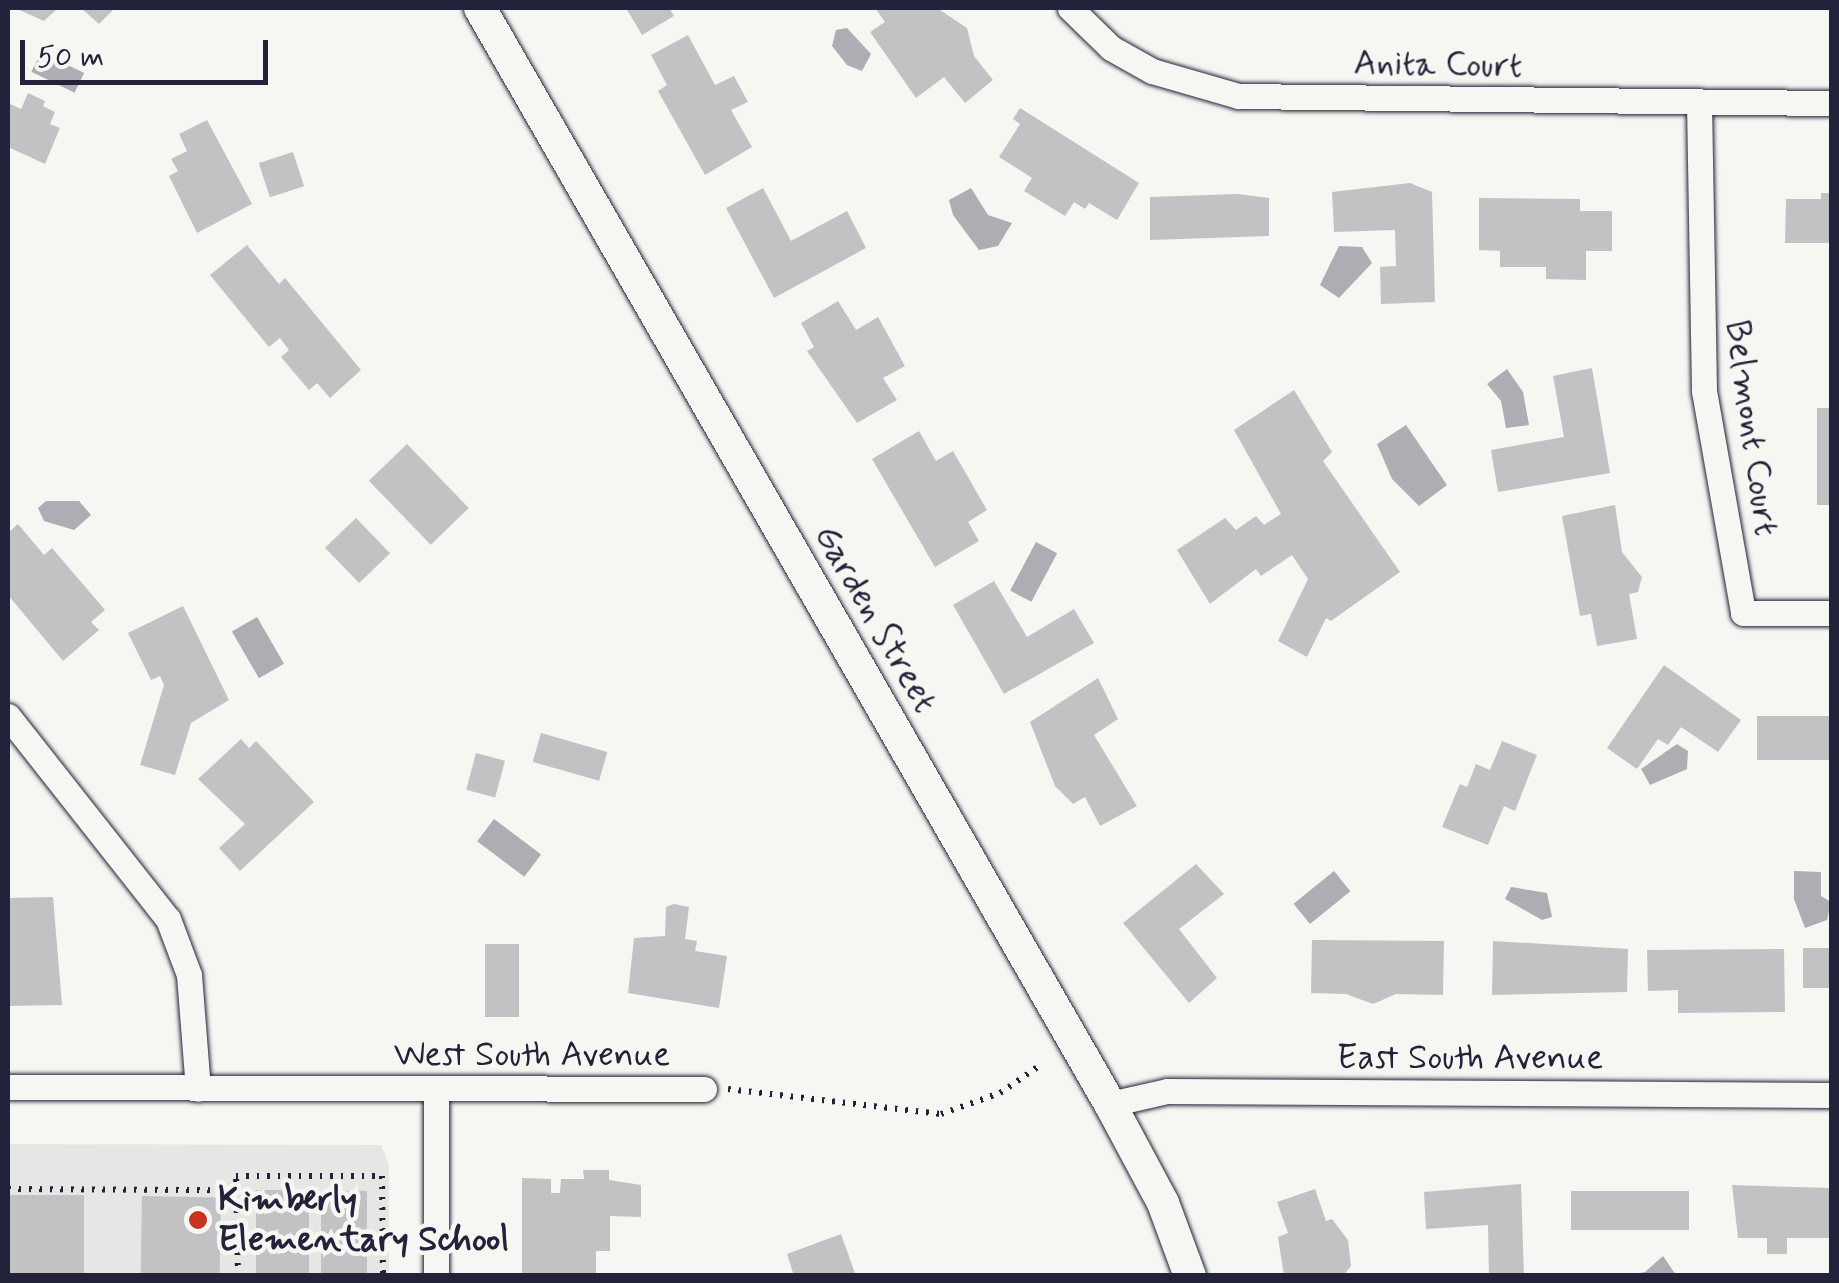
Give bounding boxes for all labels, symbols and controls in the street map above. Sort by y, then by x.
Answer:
scale bar [25,20,272,82]
text: 50 m [37,38,104,77]
street label: Anita Court [1350,42,1526,88]
street label: Belmont Court [1715,314,1787,542]
street label: Garden Street [803,515,947,723]
street label: West South Avenue [394,1034,670,1076]
street label: East South Avenue [1337,1037,1603,1079]
place label: Kimberly Elementary School [218,1179,509,1261]
marker: Kimberly Elementary School [187,1209,209,1231]

